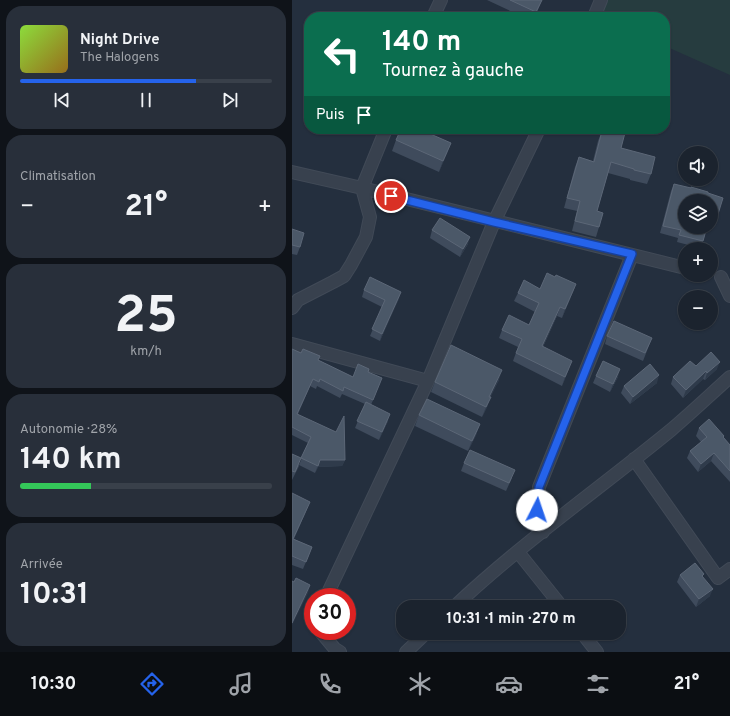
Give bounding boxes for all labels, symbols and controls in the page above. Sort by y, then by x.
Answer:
text: 140 m [382,25,461,61]
icon: left [316,28,368,80]
text: Night Drive [80,31,160,50]
text: The Halogens [80,50,159,66]
text: Tournez à gauche [382,60,524,83]
icon: previous [51,89,73,111]
icon: pause [135,89,157,111]
icon: next [219,89,241,111]
icon: arrive [353,104,375,126]
text: Puis [316,106,345,125]
map controls [678,146,718,330]
button: sound [678,146,718,186]
text: Climatisation [20,169,96,185]
pin [374,179,408,213]
icon: arrive [380,185,402,207]
text: 21° [125,189,167,226]
text: − [20,194,34,221]
text: + [258,194,272,221]
button: layers [678,194,718,234]
button: + [678,242,718,282]
text: 25 [114,285,178,351]
button: − [678,290,718,330]
text: km/h [130,344,162,360]
text: Autonomie · 28% [20,422,117,438]
text: 140 km [20,442,122,479]
position arrow [516,489,558,531]
text: Arrivée [20,557,63,573]
text: 10:31 [20,577,89,614]
speed limit sign: 30 [304,588,356,640]
text: 10:31 · 1 min · 270 m [446,610,576,629]
icon: directions [138,670,166,698]
icon: music [227,670,255,698]
icon: phone [316,670,344,698]
icon: climate [406,670,434,698]
icon: car [495,670,523,698]
icon: filters [584,670,612,698]
text: 10:30 [31,673,76,696]
text: 21° [674,673,699,696]

